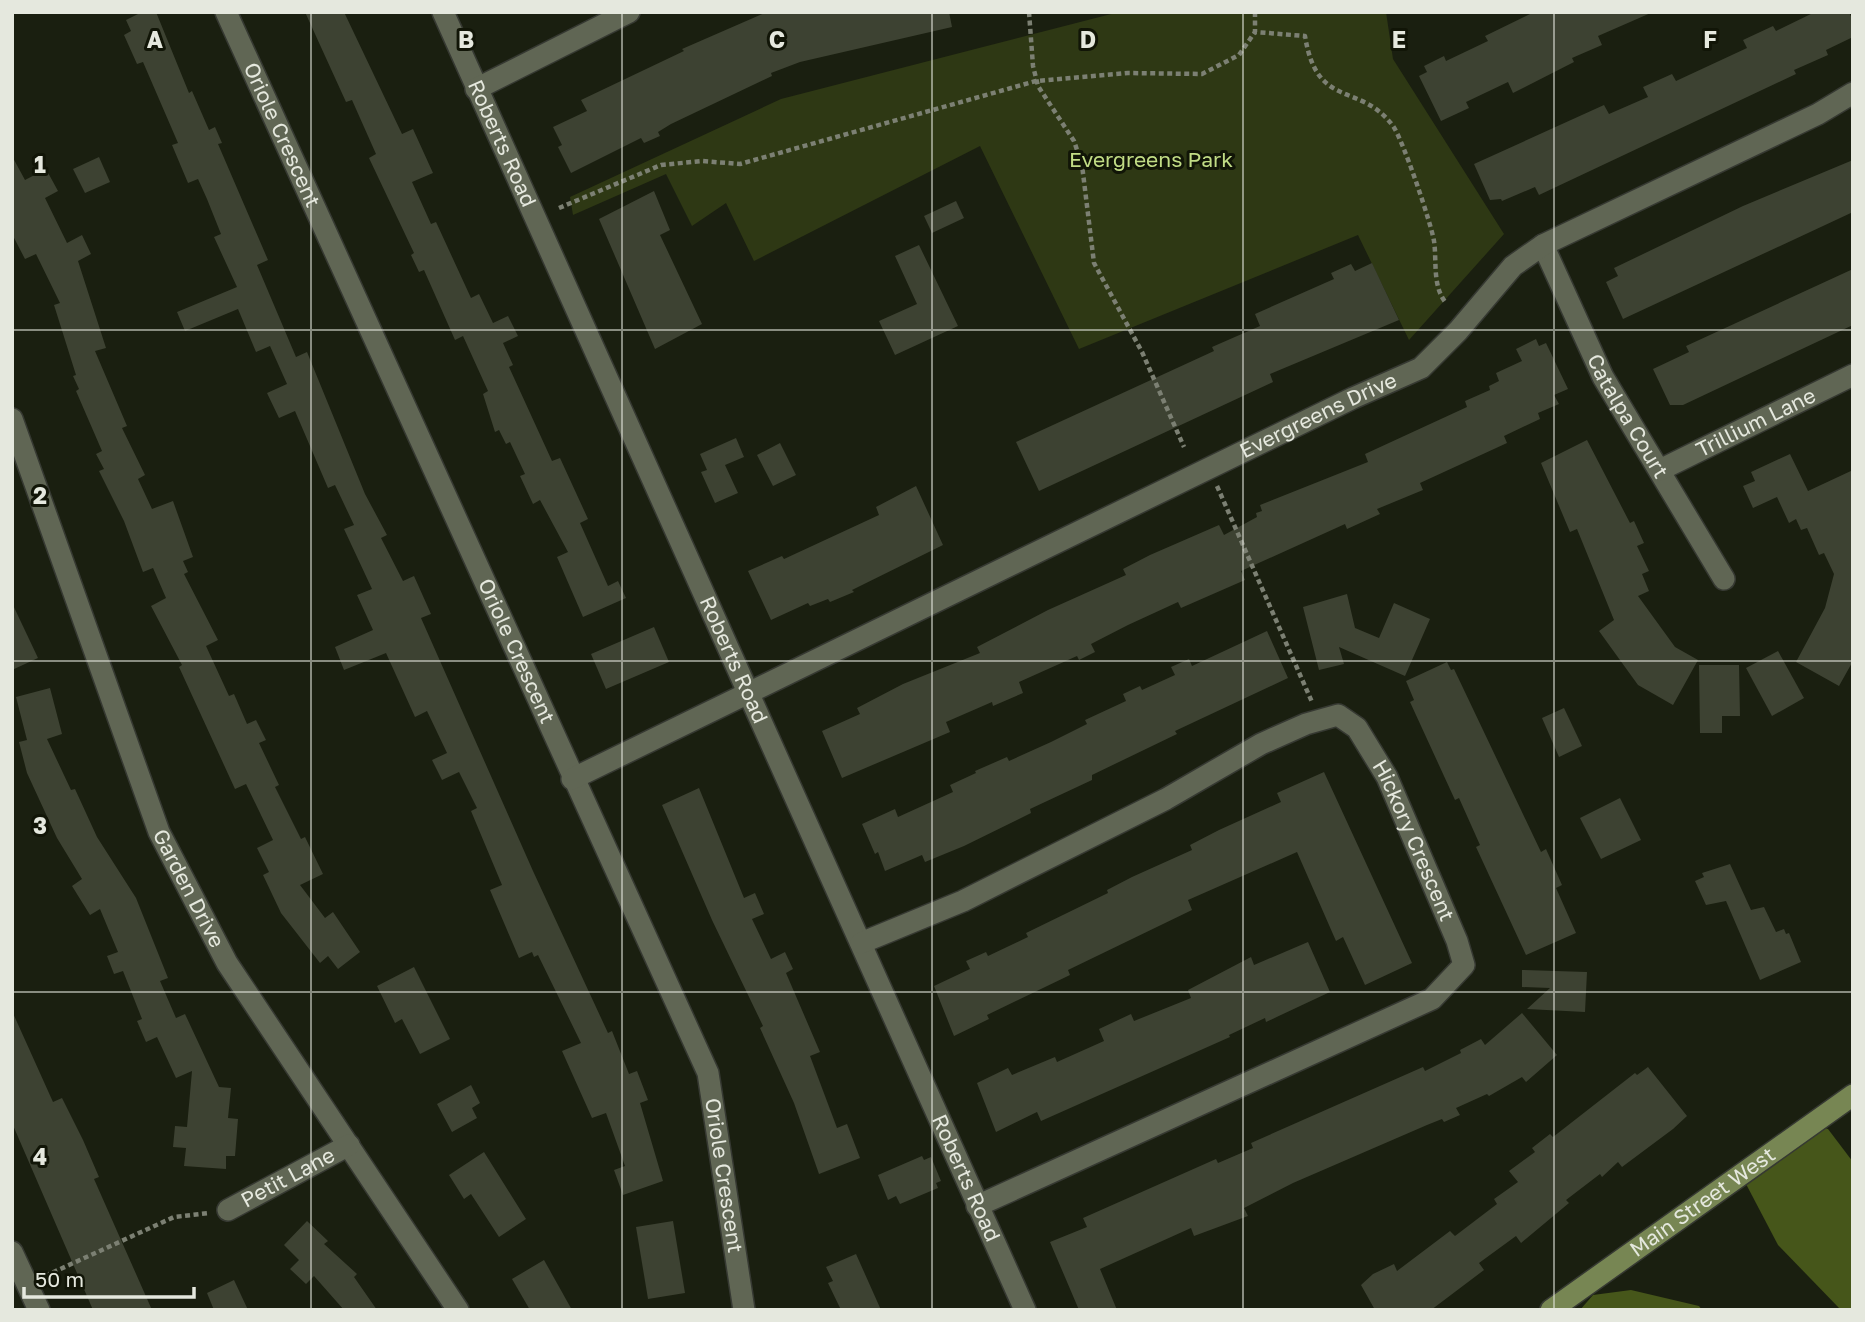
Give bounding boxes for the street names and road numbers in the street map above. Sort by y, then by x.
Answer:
street label: Oriole Crescent [239,58,327,211]
street label: Roberts Road [463,75,543,211]
street label: Catalpa Court [1582,350,1675,483]
street label: Evergreens Drive [1235,366,1400,463]
street label: Trillium Lane [1692,382,1820,462]
street label: Oriole Crescent [473,574,561,727]
street label: Roberts Road [695,592,774,727]
street label: Hickory Crescent [1367,754,1461,925]
street label: Garden Drive [148,824,231,952]
street label: Oriole Crescent [700,1096,749,1255]
street label: Roberts Road [927,1110,1007,1245]
street label: Petit Lane [236,1141,339,1213]
street label: Main Street West [1624,1141,1780,1262]

